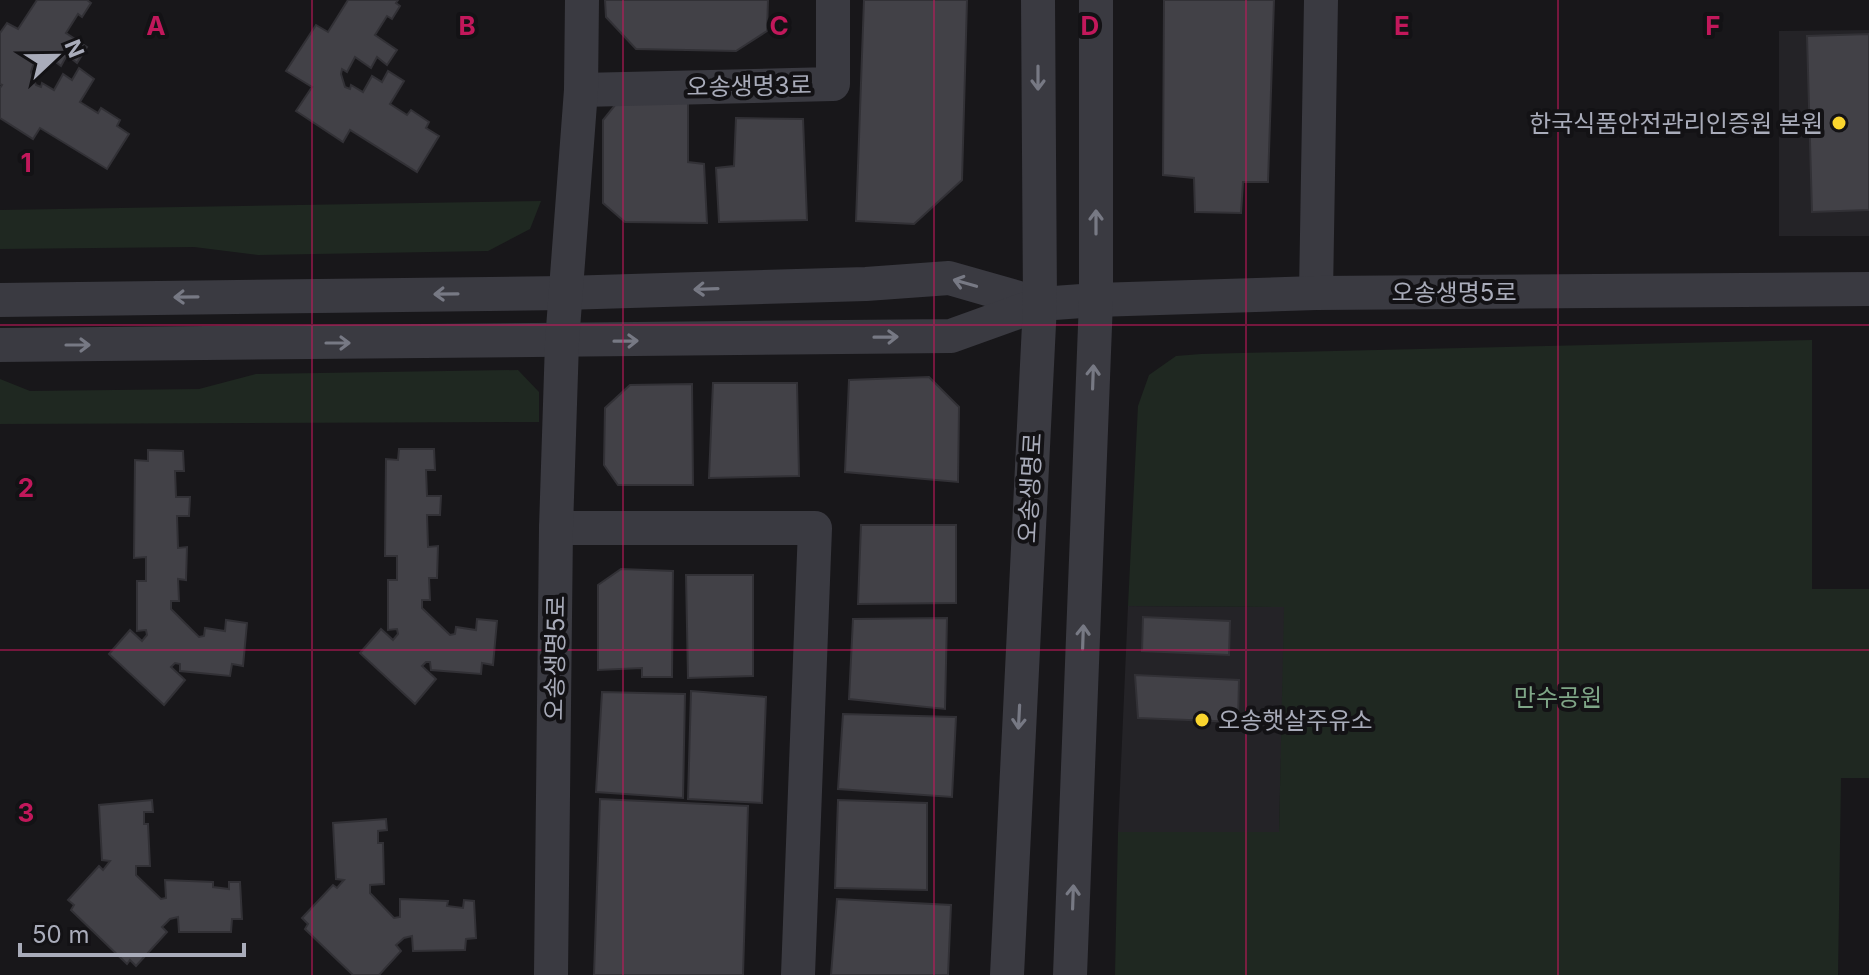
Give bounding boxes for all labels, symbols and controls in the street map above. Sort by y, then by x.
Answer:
text: A [146,10,166,41]
text: B [458,10,476,41]
text: C [769,10,789,41]
text: D [1081,10,1099,41]
text: E [1394,10,1410,41]
text: F [1705,10,1721,41]
north arrow [16,16,96,96]
text: N [59,36,90,61]
one-way arrow [1030,64,1046,91]
street label: 오송생명3로 [686,70,812,102]
place label: 한국식품안전관리인증원 본원 [1529,109,1823,138]
marker: 한국식품안전관리인증원 본원 [1830,114,1848,132]
text: 1 [20,147,32,178]
one-way arrow [1088,209,1104,236]
one-way arrow [952,274,978,289]
street label: 오송생명5로 [1392,278,1517,307]
one-way arrow [693,281,720,296]
one-way arrow [433,286,460,302]
one-way arrow [173,290,200,305]
one-way arrow [872,329,899,345]
one-way arrow [612,333,639,348]
one-way arrow [324,335,351,351]
one-way arrow [64,337,91,352]
one-way arrow [1085,364,1100,391]
street label: 오송생명로 [1013,432,1047,544]
text: 2 [18,472,34,503]
street label: 오송생명5로 [539,595,571,721]
one-way arrow [1075,624,1090,651]
park label: 만수공원 [1514,683,1602,712]
one-way arrow [1011,703,1026,730]
place label: 오송햇살주유소 [1218,706,1373,735]
marker: 오송햇살주유소 [1193,711,1211,729]
text: 3 [18,797,34,828]
one-way arrow [1066,884,1081,911]
scale bar [20,907,244,957]
text: 50 m [32,920,90,949]

